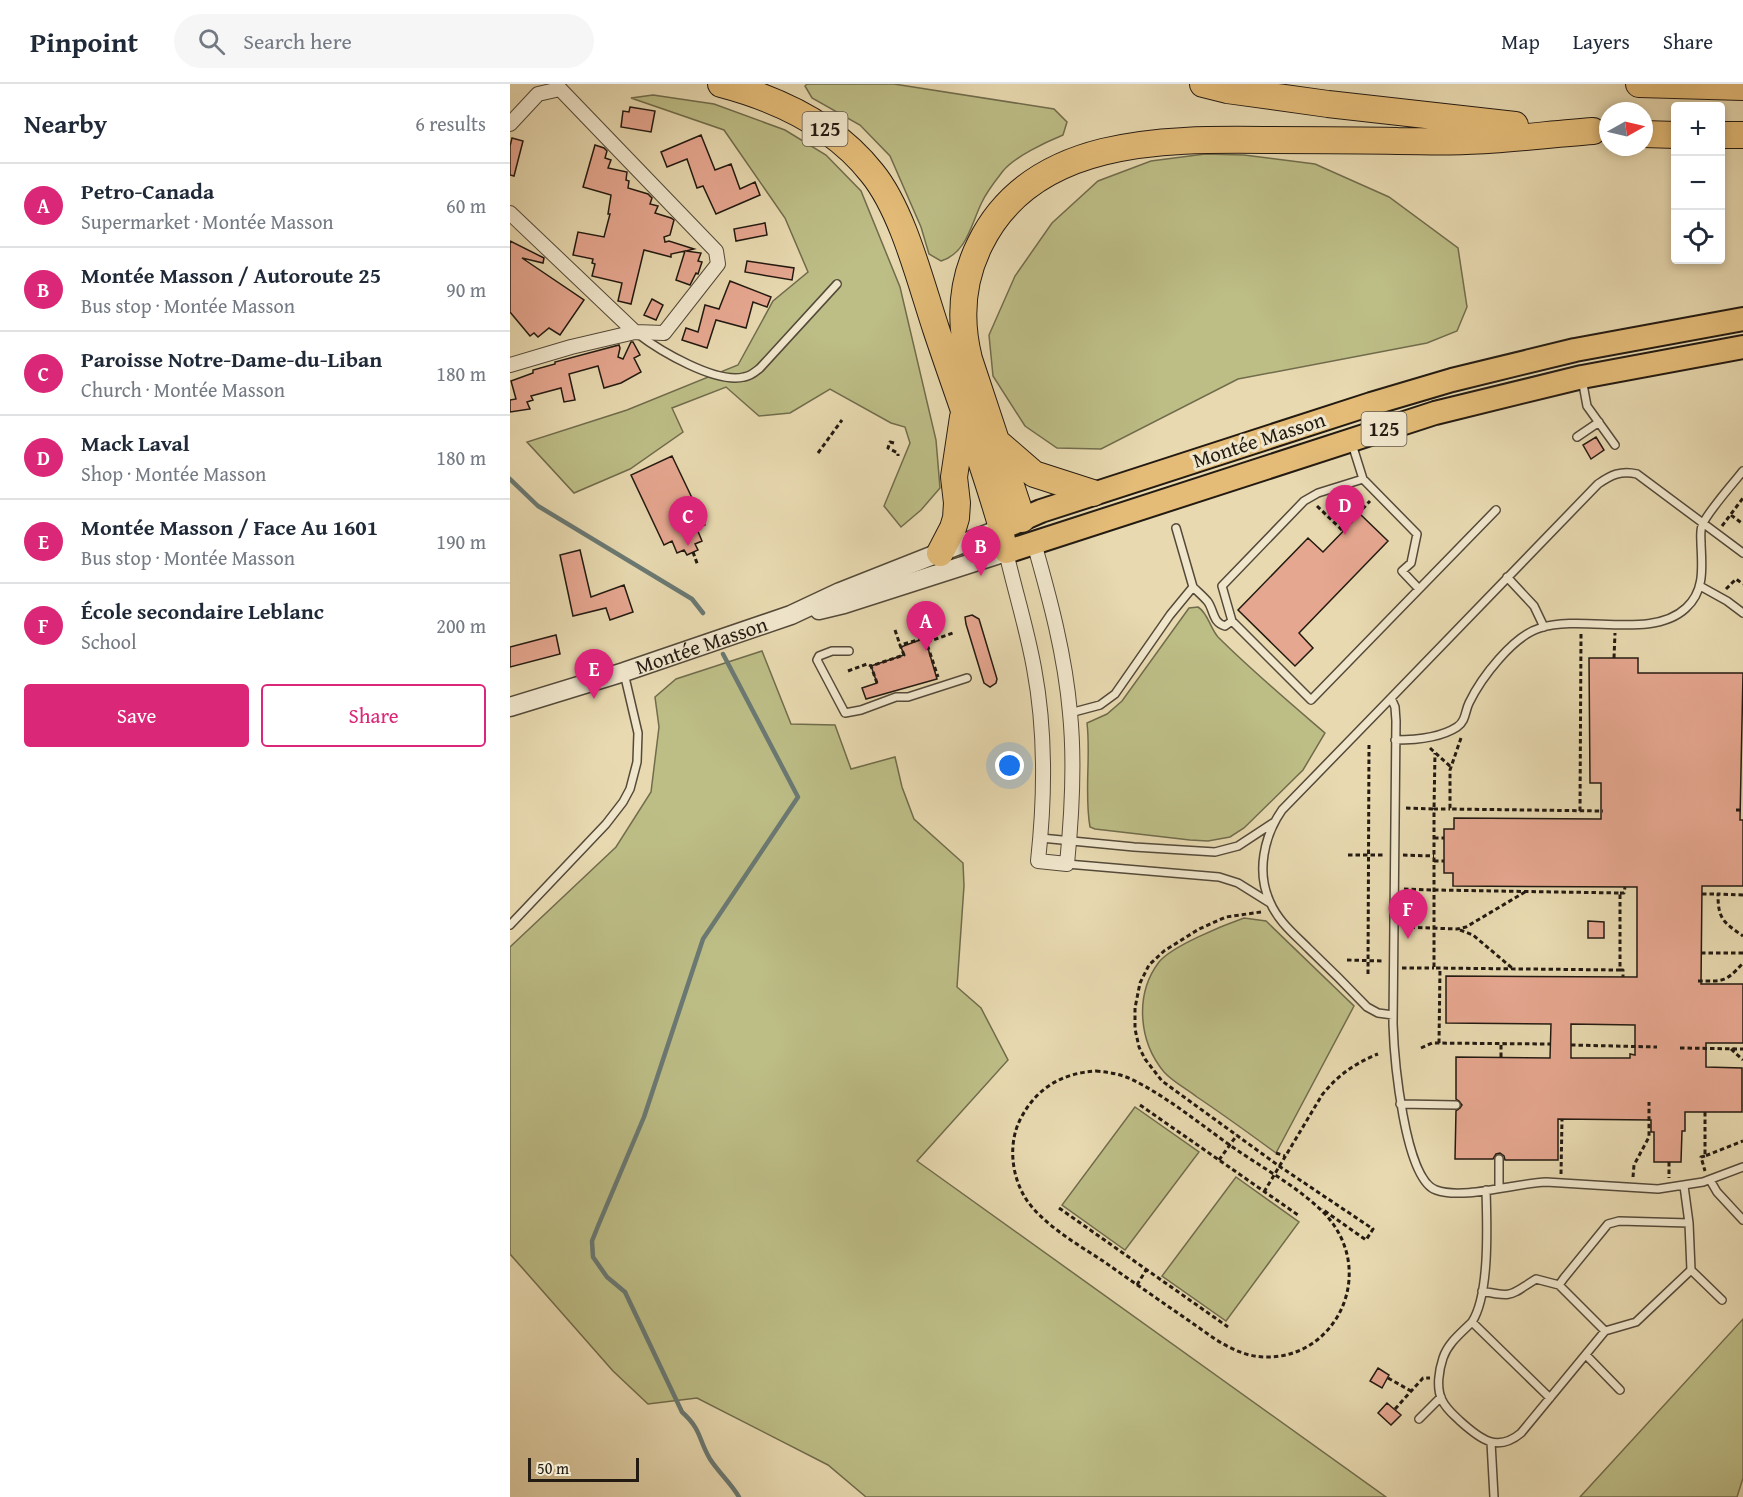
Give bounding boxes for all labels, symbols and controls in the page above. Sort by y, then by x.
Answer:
search box [174,14,594,68]
text: Pinpoint [30,21,138,62]
icon: search [195,25,228,58]
text: Search here [243,25,352,57]
text: Map [1501,26,1540,57]
text: Layers [1573,26,1630,57]
text: Share [1663,26,1713,57]
north arrow [1599,102,1653,156]
map controls [1671,102,1725,264]
button: + [1671,102,1725,156]
text: Nearby [24,104,107,143]
text: 6 results [415,109,486,138]
road number: 125 [802,112,848,146]
button: − [1671,156,1725,210]
text: Petro-Canada [81,175,214,207]
text: A [37,191,50,220]
text: 60 m [446,191,486,220]
text: Supermarket · Montée Masson [81,207,334,236]
button: locate [1671,210,1725,264]
text: Montée Masson / Autoroute 25 [81,259,381,291]
text: B [37,275,50,304]
text: 90 m [446,275,486,304]
text: Bus stop · Montée Masson [81,291,295,320]
text: Paroisse Notre-Dame-du-Liban [81,343,382,375]
text: C [38,359,49,388]
text: 180 m [436,359,486,388]
text: Church · Montée Masson [81,375,285,404]
street label: Montée Masson [1189,403,1329,476]
road number: 125 [1362,412,1406,446]
text: Mack Laval [81,427,190,459]
text: D [37,443,50,472]
text: 180 m [436,443,486,472]
text: Shop · Montée Masson [81,459,266,488]
pin: D [1326,486,1364,535]
pin: C [668,496,708,546]
text: Montée Masson / Face Au 1601 [81,511,378,543]
pin: B [962,526,1000,576]
text: E [38,527,49,556]
text: 190 m [436,527,486,556]
text: Bus stop · Montée Masson [81,543,295,572]
text: École secondaire Leblanc [81,595,324,627]
pin: A [906,602,946,651]
street label: Montée Masson [631,608,772,682]
text: F [38,611,49,640]
text: 200 m [436,611,486,640]
text: School [81,627,137,656]
pin: E [574,650,614,699]
button: Save [24,684,249,747]
button: Share [261,684,486,747]
your location [995,751,1024,780]
pin: F [1388,890,1428,939]
scale bar [528,1455,639,1482]
text: 50 m [537,1456,569,1480]

